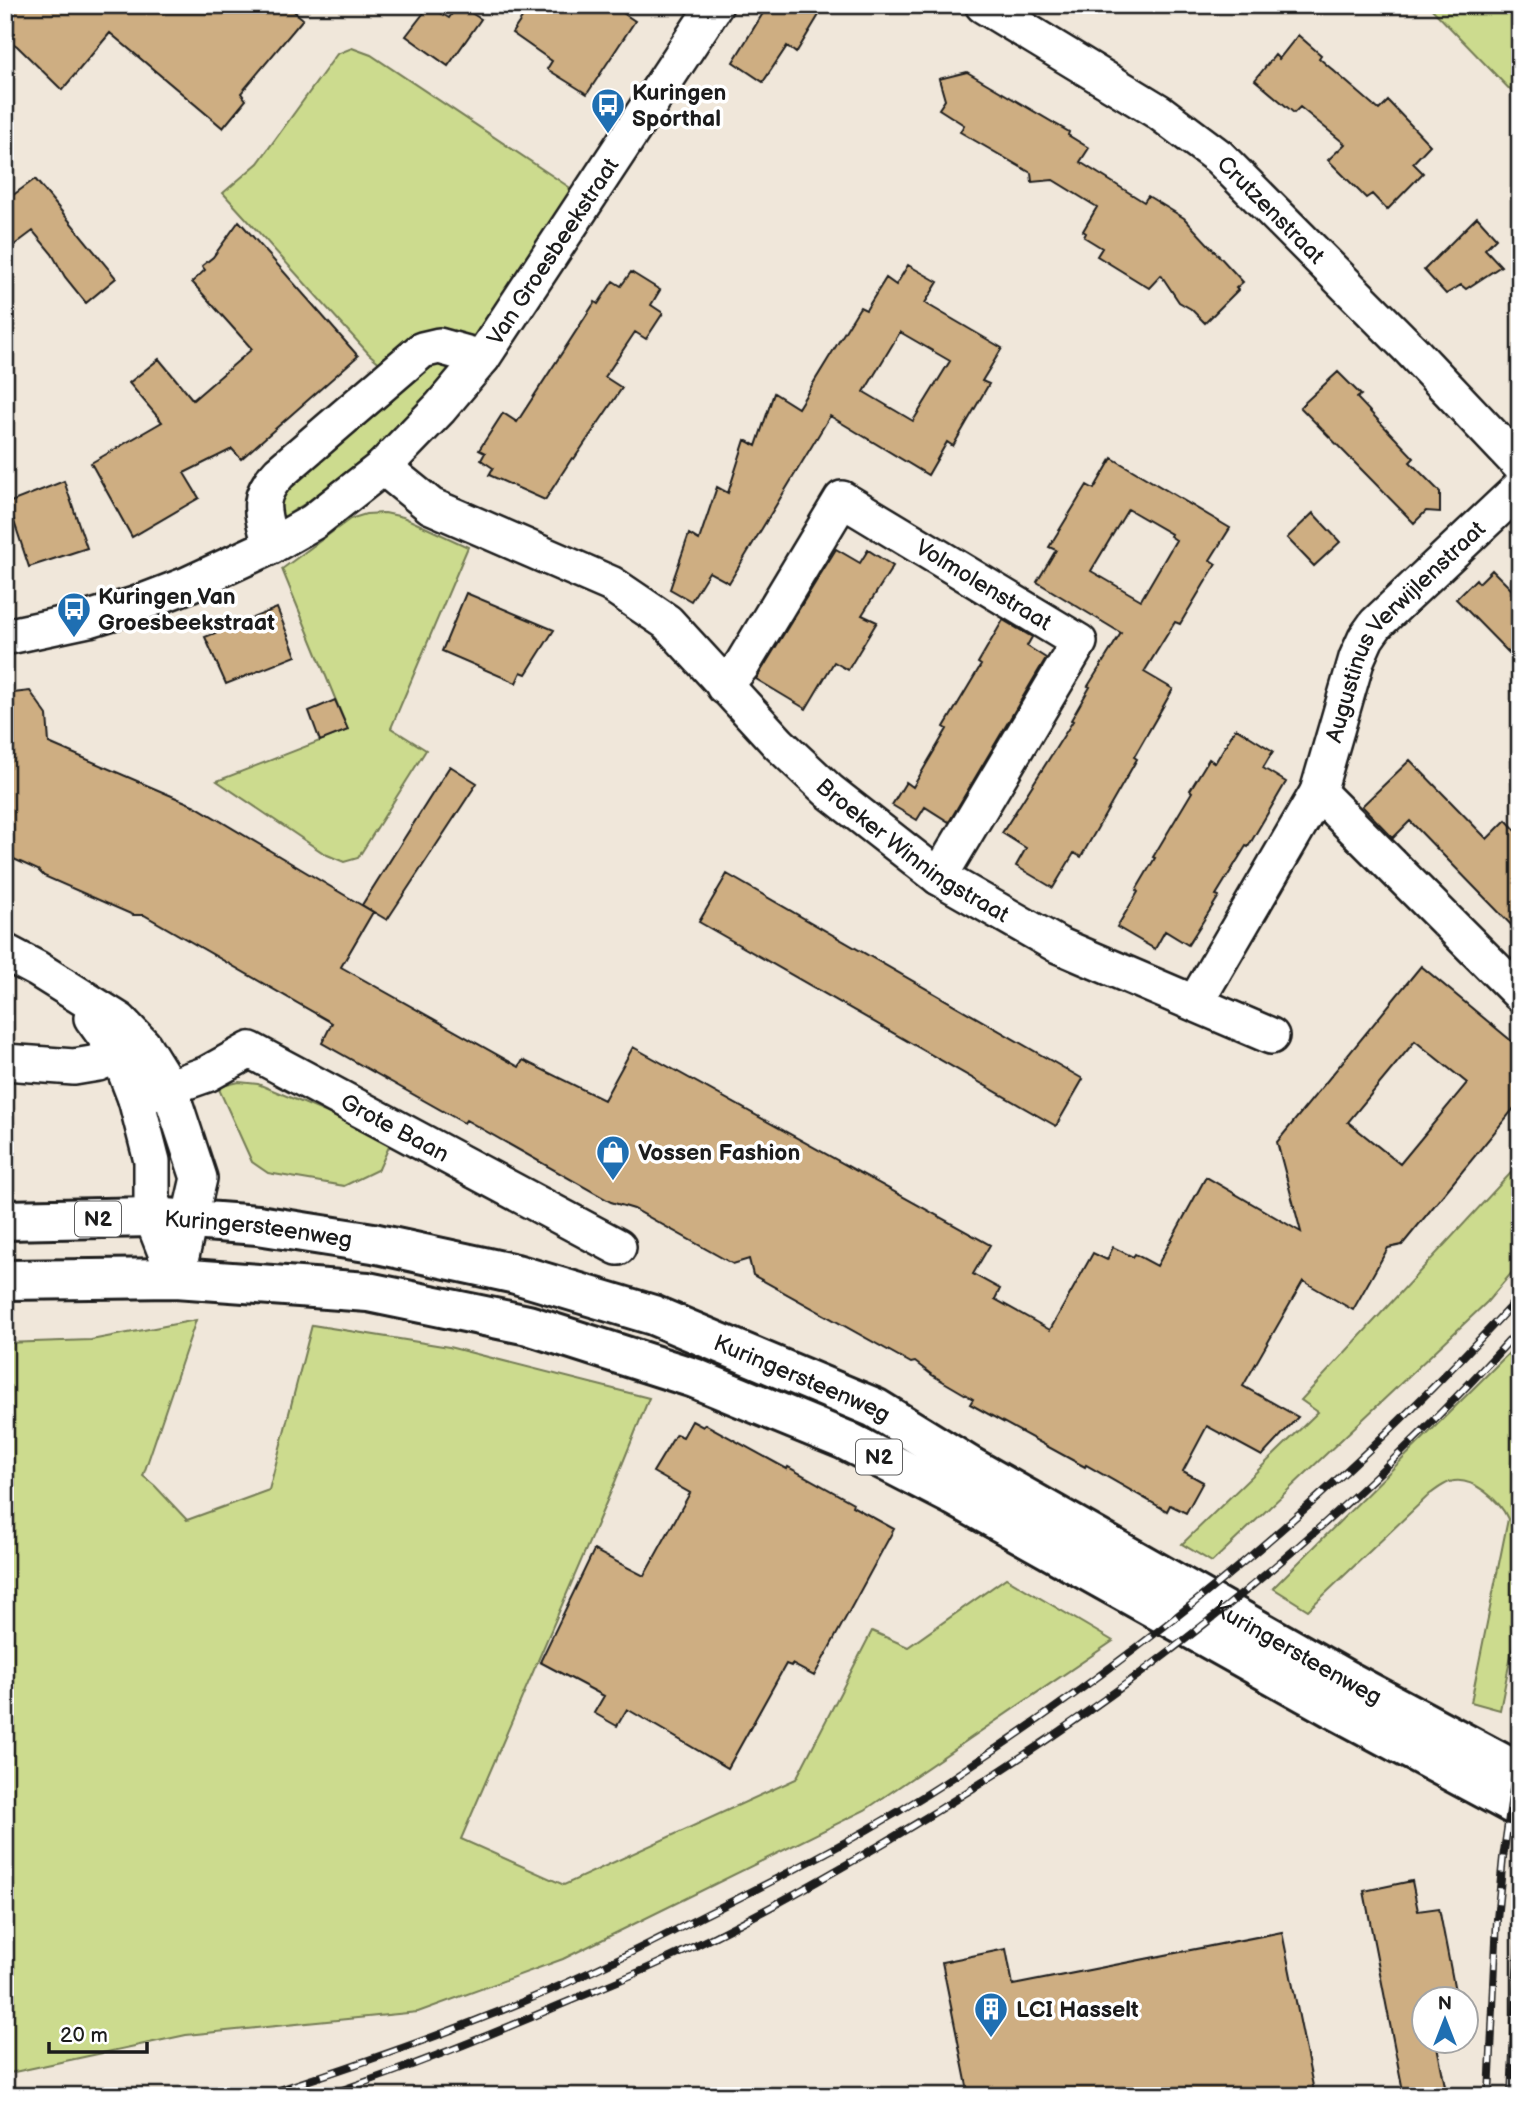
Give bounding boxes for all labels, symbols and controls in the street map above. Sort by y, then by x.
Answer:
place label: Kuringen Sporthal [632,79,726,133]
bus stop icon: Kuringen Sporthal [589,86,627,135]
street label: Crutzenstraat [1211,150,1330,270]
street label: Van Groesbeekstraat [481,153,625,351]
street label: Augustinus Verwijlenstraat [1320,515,1491,746]
street label: Volmolenstraat [910,534,1056,637]
place label: Kuringen Van Groesbeekstraat [98,583,275,637]
bus stop icon: Kuringen Van Groesbeekstraat [55,590,93,639]
street label: Broeker Winningstraat [810,773,1014,929]
street label: Grote Baan [336,1088,454,1169]
shop icon: Vossen Fashion [594,1133,632,1182]
place label: Vossen Fashion [638,1139,800,1167]
road number: N2 [75,1202,121,1236]
street label: Kuringersteenweg [163,1205,354,1255]
street label: Kuringersteenweg [709,1329,895,1429]
road number: N2 [856,1440,902,1474]
street label: Kuringersteenweg [1208,1594,1386,1712]
north arrow [1410,1986,1480,2056]
building icon: LCI Hasselt [972,1990,1010,2039]
text: N [1438,1993,1452,2016]
place label: LCI Hasselt [1016,1996,1139,2024]
scale bar [49,2010,147,2054]
text: 20 m [60,2023,108,2048]

